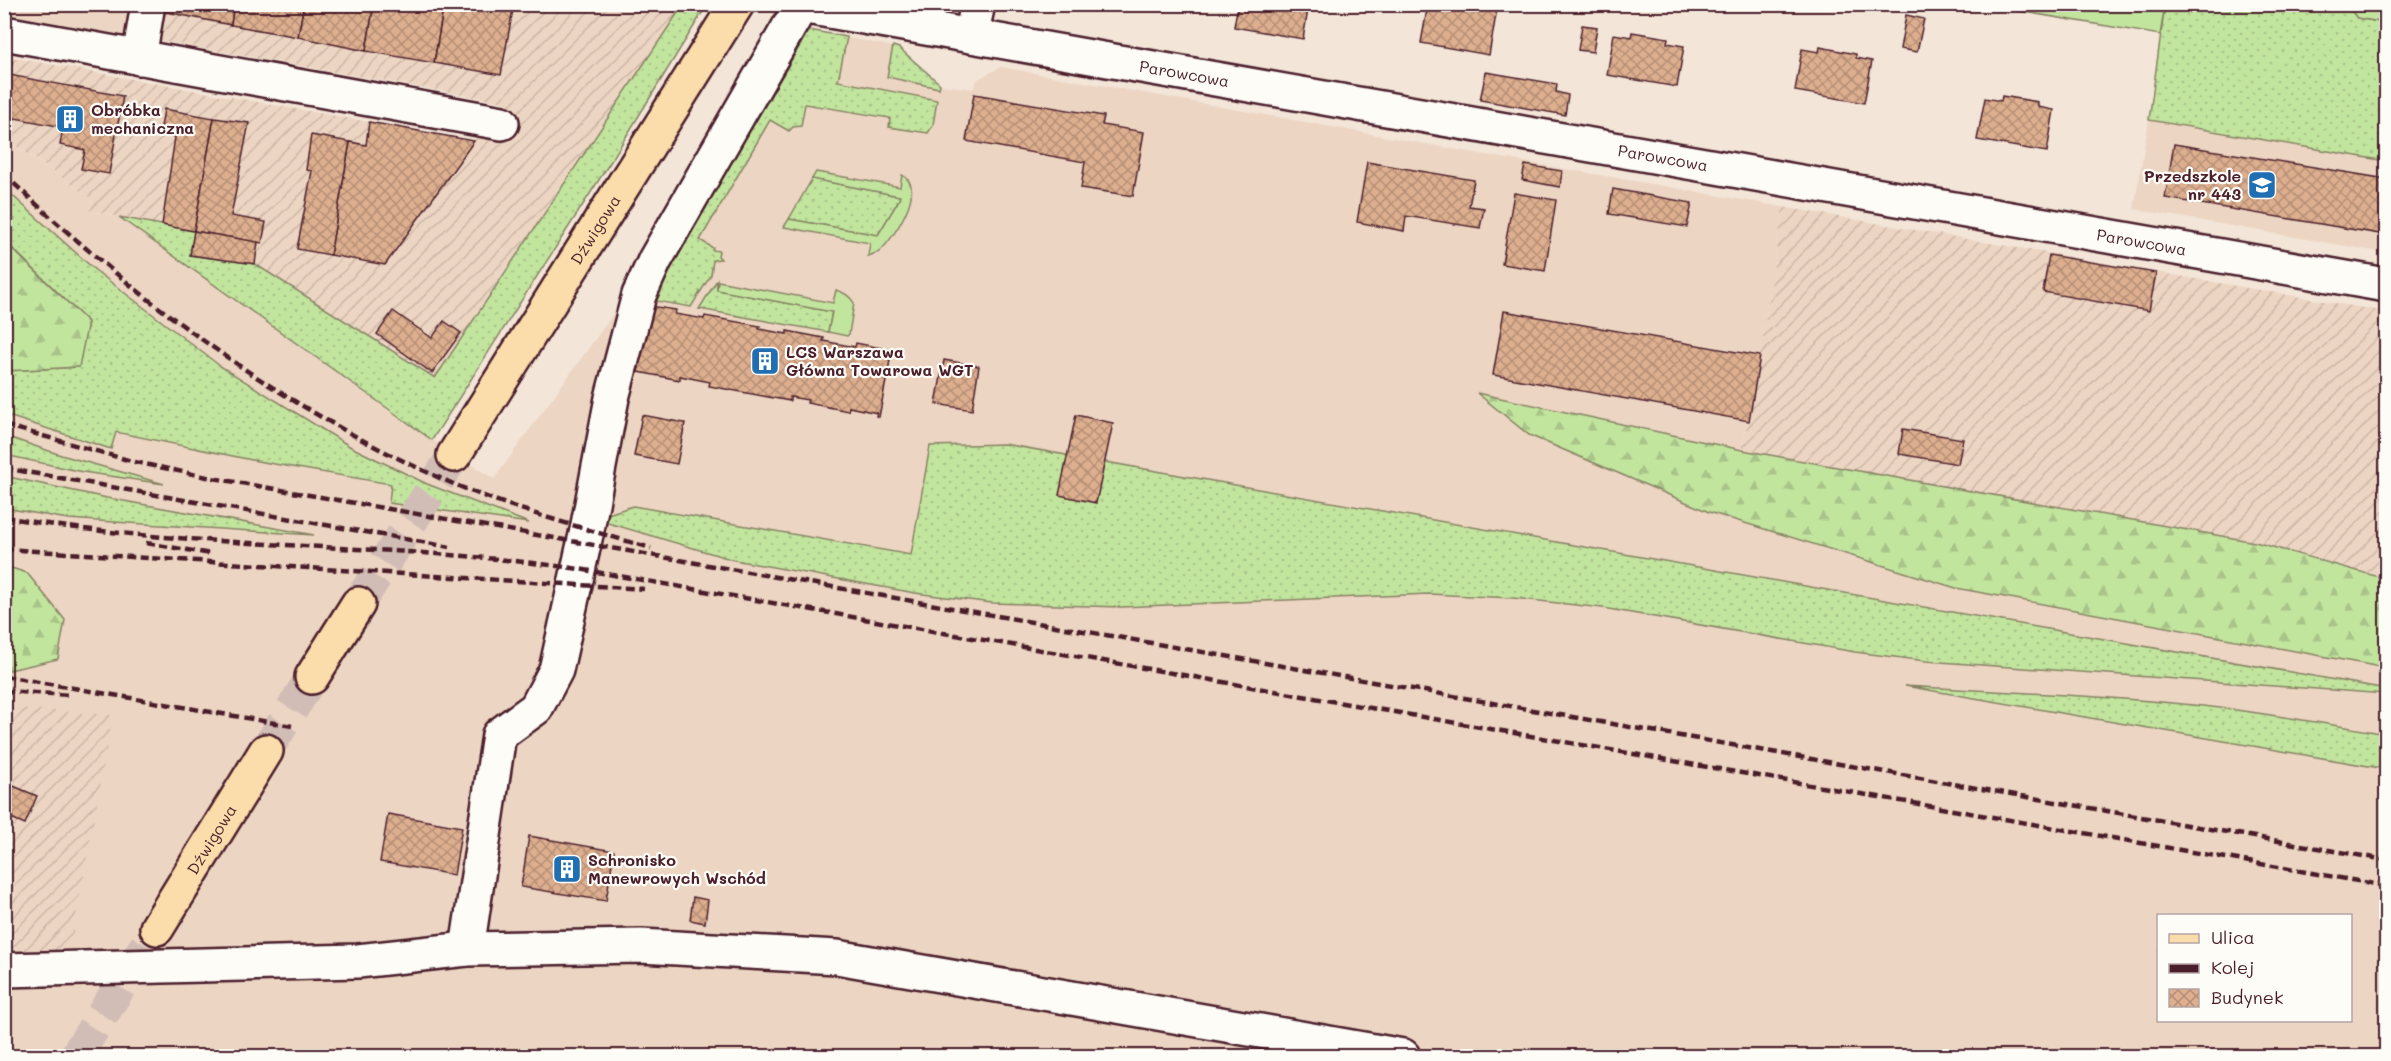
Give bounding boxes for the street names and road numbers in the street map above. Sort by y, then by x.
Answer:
street label: Parowcowa [1138,55,1231,91]
street label: Parowcowa [1616,139,1710,175]
street label: Dźwigowa [565,191,625,268]
street label: Parowcowa [2095,223,2188,260]
street label: Dźwigowa [182,800,241,878]

